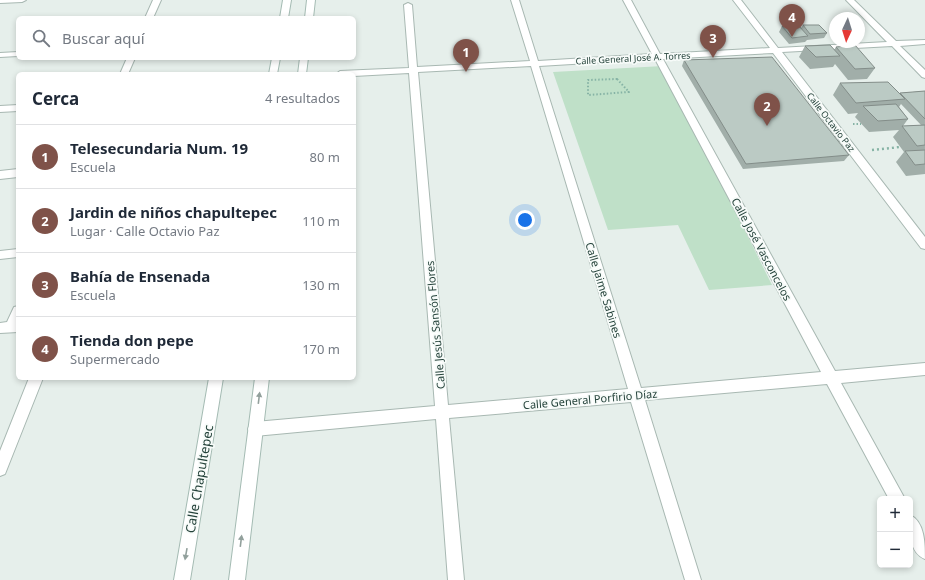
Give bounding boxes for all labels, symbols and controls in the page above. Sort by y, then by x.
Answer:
pin: 4 [779,4,805,37]
north arrow [829,12,865,48]
search box [16,16,356,60]
pin: 3 [700,25,726,58]
icon: search [30,27,52,49]
text: Buscar aquí [62,28,145,48]
pin: 1 [453,39,479,72]
street label: Calle General José A. Torres [575,49,691,67]
text: Cerca [32,87,79,110]
text: 4 resultados [265,89,340,107]
street label: Calle Octavio Paz [804,90,858,154]
pin: 2 [754,93,780,126]
text: Telesecundaria Num. 19 [70,138,248,158]
text: 1 [41,148,49,166]
text: 80 m [310,148,340,166]
text: Escuela [70,158,116,176]
street label: Calle José Vasconcelos [728,195,796,303]
text: Jardin de niños chapultepec [70,202,277,222]
your location [515,210,535,230]
text: 2 [41,212,49,230]
text: 110 m [302,212,340,230]
text: Lugar · Calle Octavio Paz [70,222,220,240]
street label: Calle Jaime Sabines [582,240,626,340]
street label: Calle Jesús Sansón Flores [422,260,448,390]
text: Bahía de Ensenada [70,266,210,286]
text: 3 [41,276,49,294]
text: 130 m [302,276,340,294]
text: Escuela [70,286,116,304]
text: Tienda don pepe [70,330,194,350]
text: 4 [41,340,49,358]
text: 170 m [302,340,340,358]
text: Supermercado [70,350,160,368]
street label: Calle General Porfirio Díaz [522,386,658,412]
one-way arrow [256,392,262,404]
street label: Calle Chapultepec [181,424,217,534]
map controls [877,496,913,568]
button: + [877,496,913,532]
button: − [877,532,913,568]
one-way arrow [238,535,245,547]
one-way arrow [183,548,189,561]

